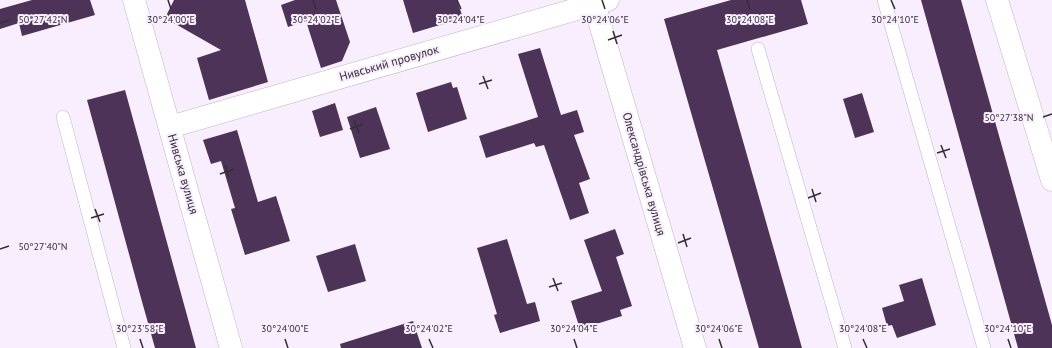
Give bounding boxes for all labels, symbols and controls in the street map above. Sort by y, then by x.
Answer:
text: 50°27'42"N [18,13,68,26]
text: 30°24'00"E [147,13,195,26]
text: 30°24'02"E [292,13,340,26]
text: 30°24'04"E [437,13,485,26]
text: 30°24'06"E [581,13,629,26]
text: 30°24'08"E [726,13,774,26]
text: 30°24'10"E [871,13,919,26]
street label: Нивський провулок [337,41,440,84]
street label: Олександрівська вулиця [620,110,669,237]
text: 50°27'38"N [984,111,1034,124]
street label: Нивська вулиця [165,132,202,216]
text: 50°27'40"N [18,240,68,253]
text: 30°23'58"E [116,322,164,335]
text: 30°24'00"E [261,322,309,335]
text: 30°24'02"E [405,322,453,335]
text: 30°24'04"E [550,322,598,335]
text: 30°24'06"E [695,322,743,335]
text: 30°24'08"E [839,322,887,335]
text: 30°24'10"E [984,322,1032,335]

